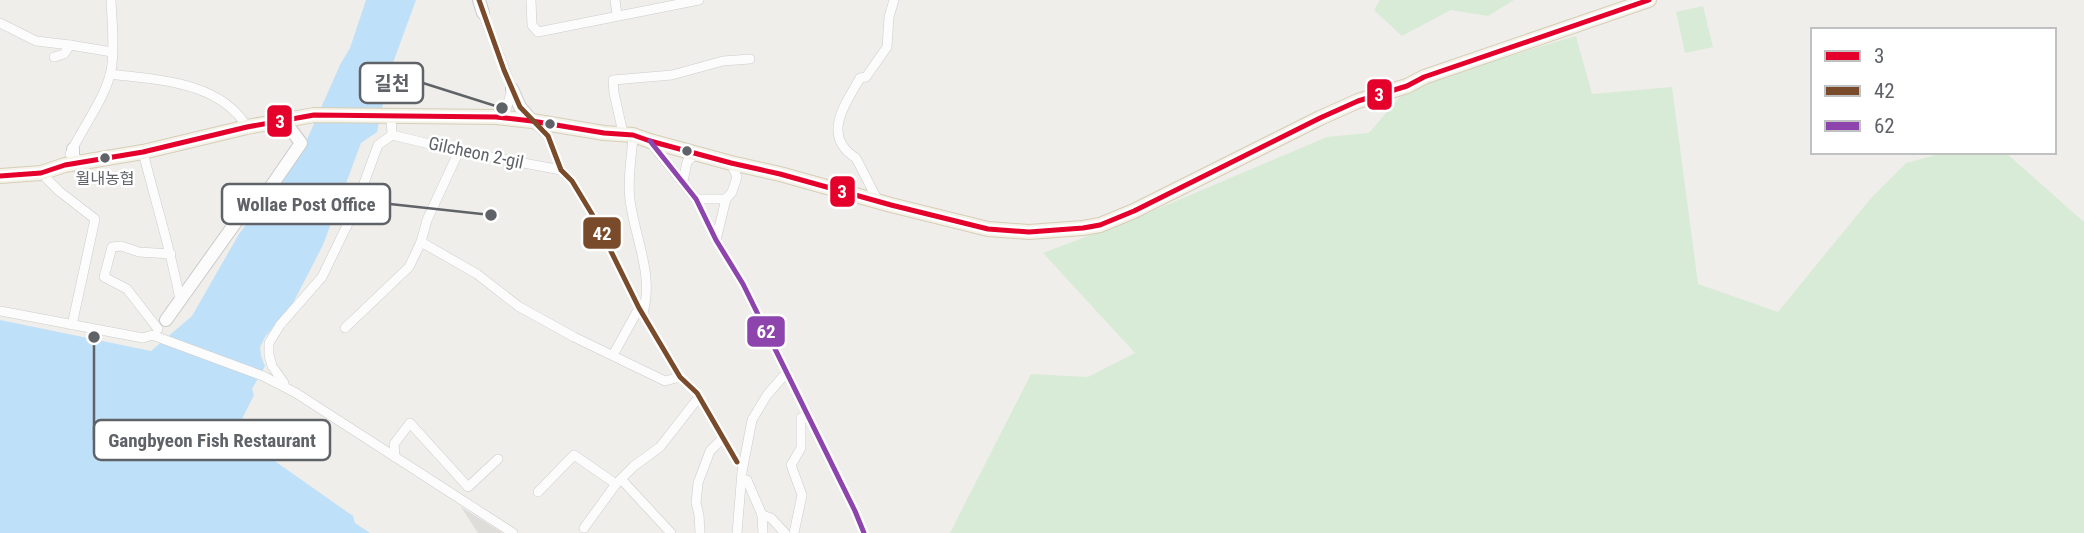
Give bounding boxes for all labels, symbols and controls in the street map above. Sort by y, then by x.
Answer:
legend [1811,28,2056,154]
text: 3 [1874,44,1884,68]
callout: 길천 [360,63,423,103]
text: 길천 [375,72,409,95]
line badge: 3 [1366,78,1393,111]
text: 42 [1874,79,1895,103]
text: 3 [1374,83,1384,106]
line badge: 3 [266,104,293,138]
text: 3 [275,110,285,133]
text: 62 [1874,114,1895,138]
unlabelled marker [543,117,557,131]
street label: Gilcheon 2-gil [427,132,526,173]
unlabelled marker [680,144,694,158]
marker: 월내농협 [98,151,112,165]
place label: 월내농협 [76,169,134,188]
line badge: 3 [829,175,856,208]
text: 3 [837,180,847,203]
callout: Wollae Post Office [222,184,390,224]
text: Wollae Post Office [236,193,376,216]
line badge: 42 [582,216,622,250]
text: 42 [592,222,612,245]
line badge: 62 [746,315,786,348]
text: 62 [756,320,776,343]
callout: Gangbyeon Fish Restaurant [94,420,330,460]
text: Gangbyeon Fish Restaurant [108,429,316,452]

